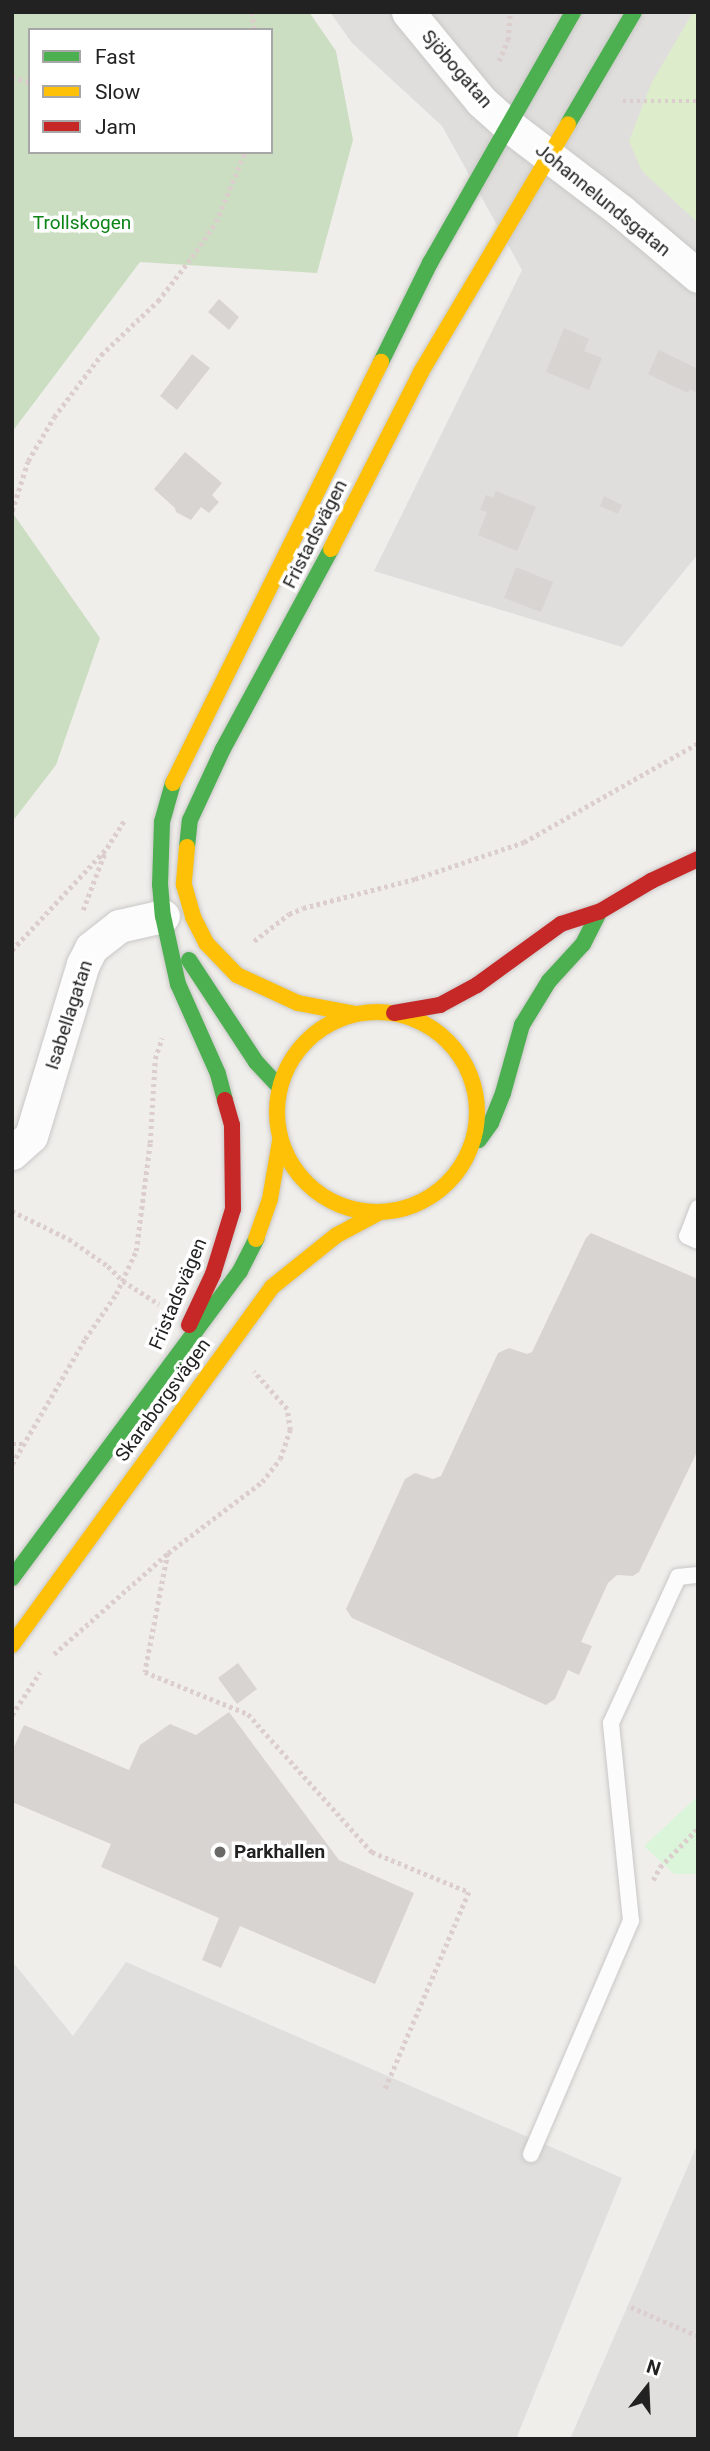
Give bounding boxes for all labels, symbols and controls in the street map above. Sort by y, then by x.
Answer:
street label: Sjöbogatan [417,25,497,113]
legend [28,28,273,154]
text: Fast [95,45,135,69]
text: Slow [95,80,140,104]
text: Jam [95,115,136,139]
street label: Johannelundsgatan [531,138,675,262]
park label: Trollskogen [33,212,131,234]
street label: Fristadsvägen [278,476,352,592]
street label: Isabellagatan [41,957,97,1073]
street label: Fristadsvägen [144,1235,212,1353]
street label: Skaraborgsvägen [111,1334,215,1466]
place label: Parkhallen [234,1841,325,1863]
marker: Parkhallen [212,1844,228,1860]
north arrow [612,2353,682,2423]
text: N [644,2355,664,2381]

